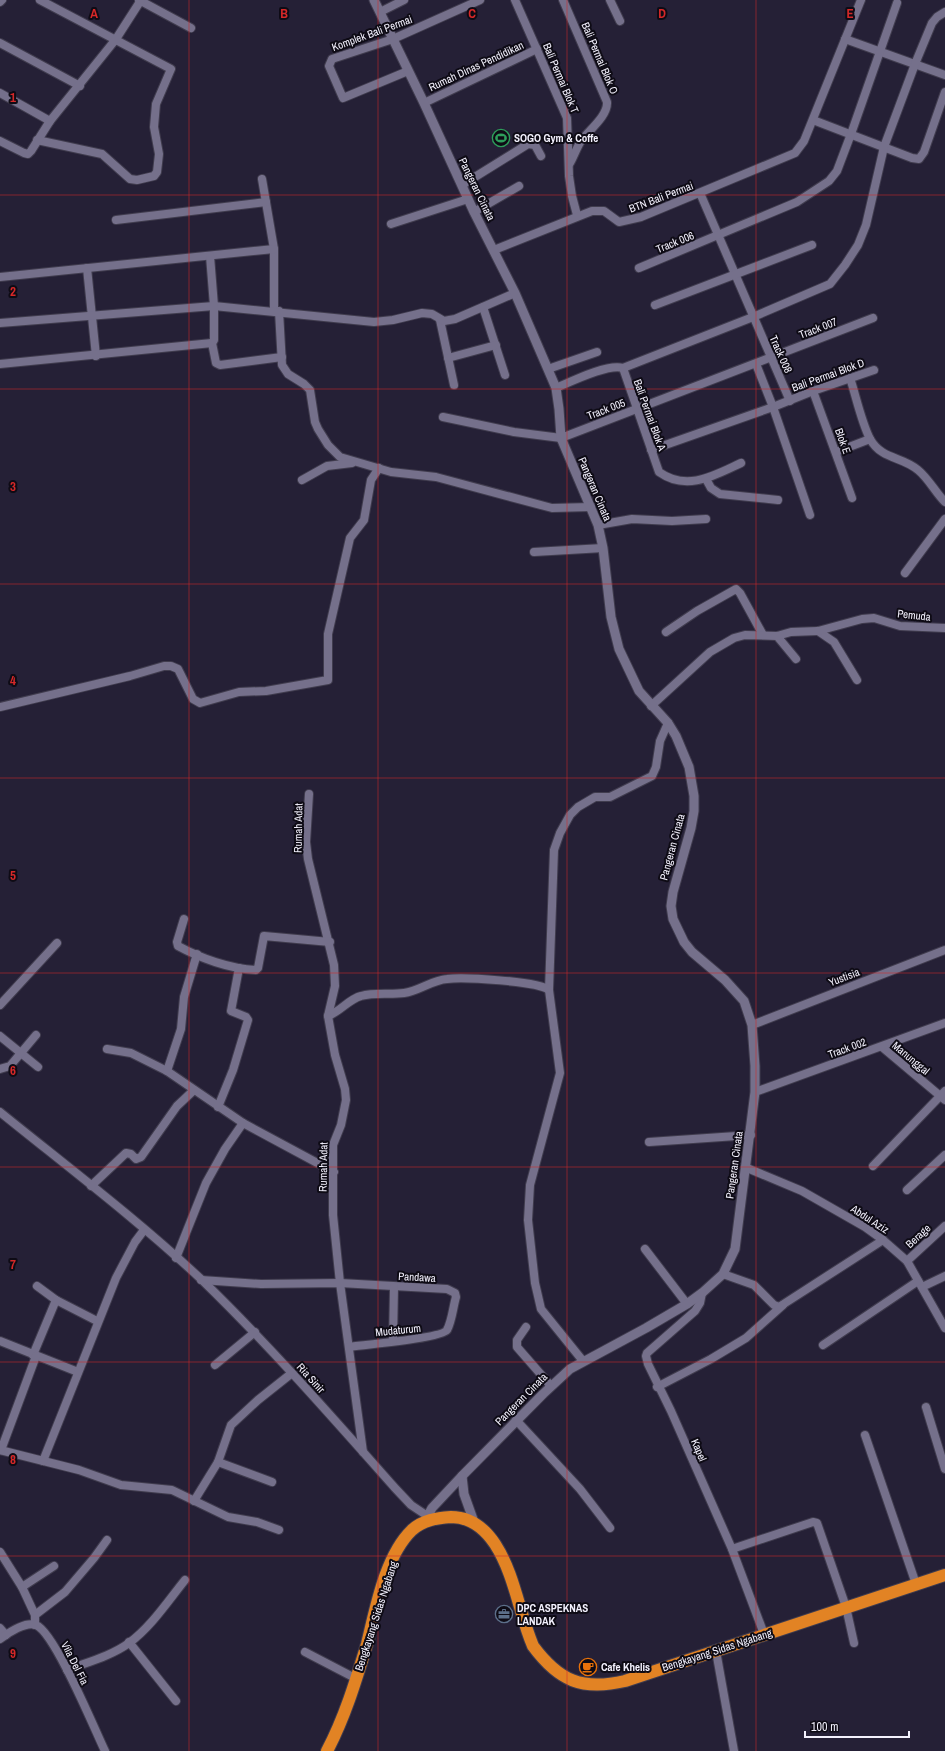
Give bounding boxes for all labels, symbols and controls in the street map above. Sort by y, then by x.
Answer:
text: A [90,5,98,22]
text: B [280,5,288,22]
text: C [468,5,476,22]
text: D [658,5,666,22]
text: E [846,5,854,22]
street label: Komplek Bali Permai [330,12,414,54]
street label: Bali Permai Blok O [579,20,621,96]
street label: Rumah Dinas Pendidikan [426,38,526,94]
street label: Bali Permai Blok T [540,41,582,116]
text: 1 [10,89,16,106]
sports icon: SOGO Gym & Coffe [491,128,511,148]
place label: SOGO Gym & Coffe [514,131,598,145]
street label: Pangeran Cinata [456,155,498,223]
street label: BTN Bali Permai [627,178,695,216]
street label: Track 006 [654,228,696,256]
text: 2 [10,283,16,300]
street label: Track 007 [797,314,839,342]
street label: Track 008 [767,333,795,375]
street label: Bali Permai Blok D [790,355,866,395]
street label: Bali Permai Blok A [631,377,670,454]
street label: Track 005 [585,395,627,423]
street label: Blok E [832,426,854,456]
street label: Pangeran Cinata [575,455,615,523]
text: 3 [10,478,16,495]
street label: Pemuda [897,606,931,624]
text: 4 [10,672,16,689]
street label: Rumah Adat [291,803,305,853]
street label: Pangeran Cinata [656,812,688,882]
text: 5 [10,867,16,884]
street label: Yustisia [827,965,861,989]
street label: Track 002 [826,1035,868,1061]
street label: Manunggal [889,1038,933,1078]
text: 6 [10,1062,16,1079]
street label: Pangeran Cinata [722,1130,746,1200]
street label: Rumah Adat [316,1142,330,1192]
street label: Abdul Aziz [847,1201,892,1237]
street label: Berage [903,1221,933,1251]
text: 7 [10,1256,16,1273]
street label: Pandawa [398,1269,436,1285]
street label: Mudaturum [375,1321,421,1339]
street label: Ria Sinir [294,1360,328,1396]
street label: Pangeran Cinata [492,1370,550,1428]
street label: Kapel [688,1437,710,1463]
text: 8 [10,1451,16,1468]
street label: Bengkayang Sidas Ngabang [352,1559,400,1673]
place label: DPC ASPEKNAS LANDAK [517,1601,588,1628]
office icon: DPC ASPEKNAS LANDAK [494,1604,514,1624]
street label: Bengkayang Sidas Ngabang [660,1626,774,1674]
street label: Vila Del Fia [58,1639,92,1687]
text: 9 [10,1645,16,1662]
cafe icon: Cafe Khelis [578,1657,598,1677]
place label: Cafe Khelis [601,1660,650,1674]
scale bar [805,1713,909,1739]
text: 100 m [811,1719,838,1735]

